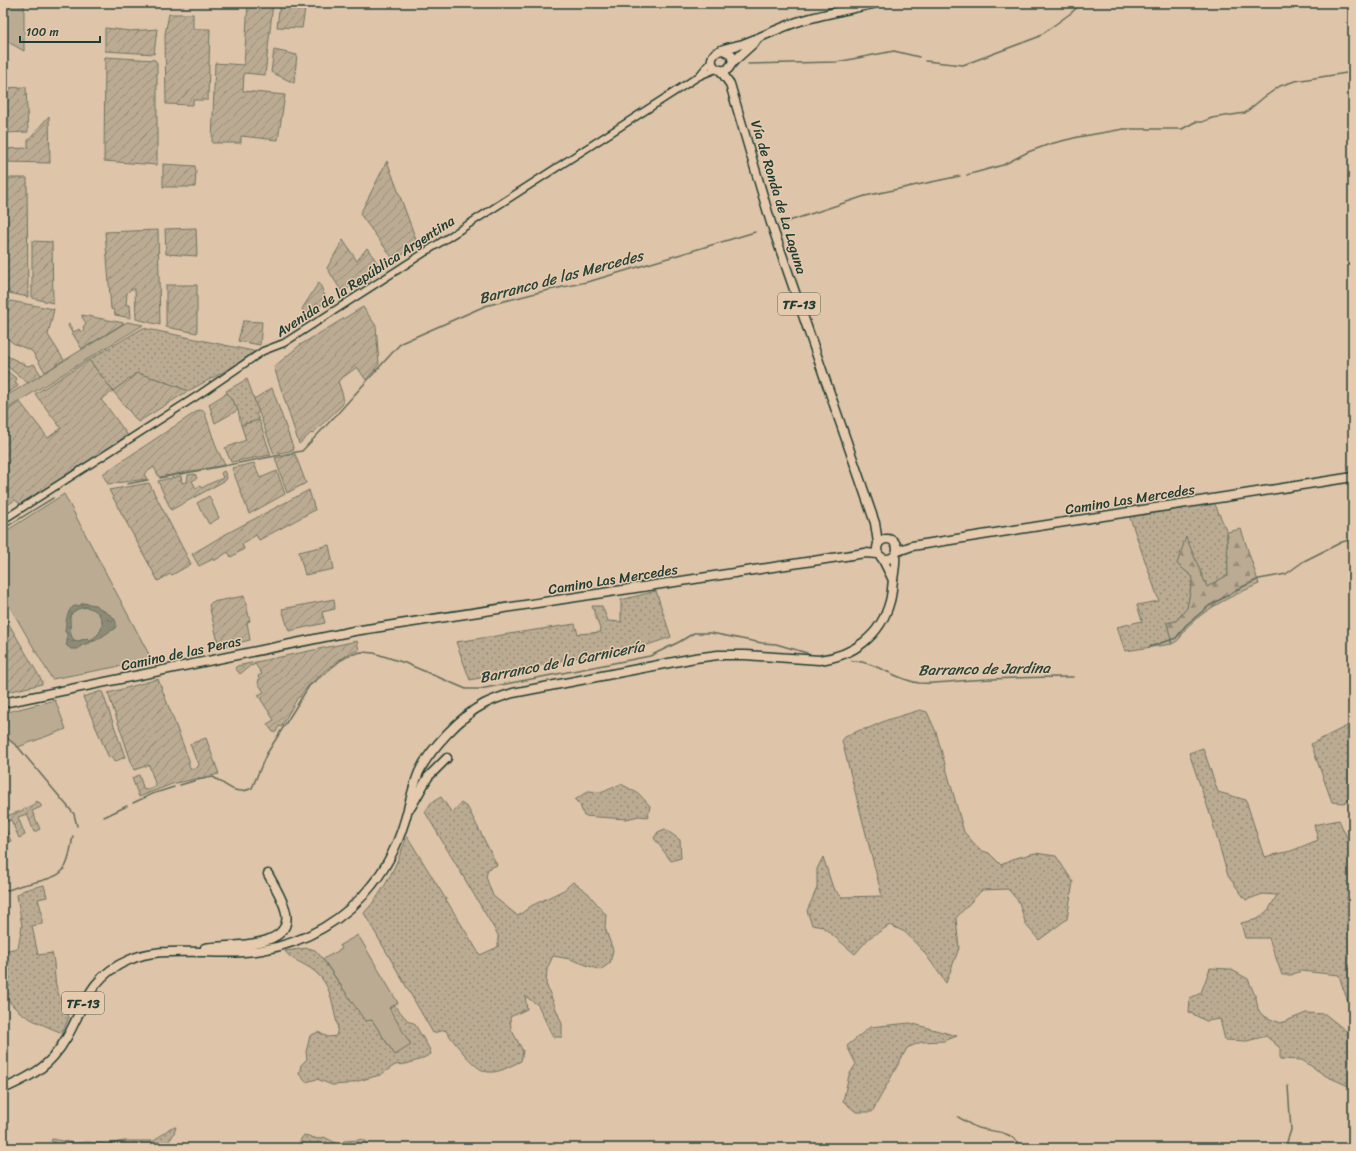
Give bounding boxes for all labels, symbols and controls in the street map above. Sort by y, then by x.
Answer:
scale bar [20,18,100,44]
text: 100 m [26,21,59,43]
street label: Vía de Ronda de La Laguna [743,117,814,277]
street label: Avenida de la República Argentina [270,208,461,344]
water label: Barranco de las Mercedes [476,242,648,311]
road number: TF-13 [778,293,820,315]
street label: Camino Las Mercedes [1063,477,1197,522]
street label: Camino Las Mercedes [546,557,680,602]
street label: Camino de las Peras [119,628,244,678]
water label: Barranco de la Carnicería [477,633,648,691]
water label: Barranco de Jardina [918,655,1052,683]
road number: TF-13 [62,992,104,1014]

